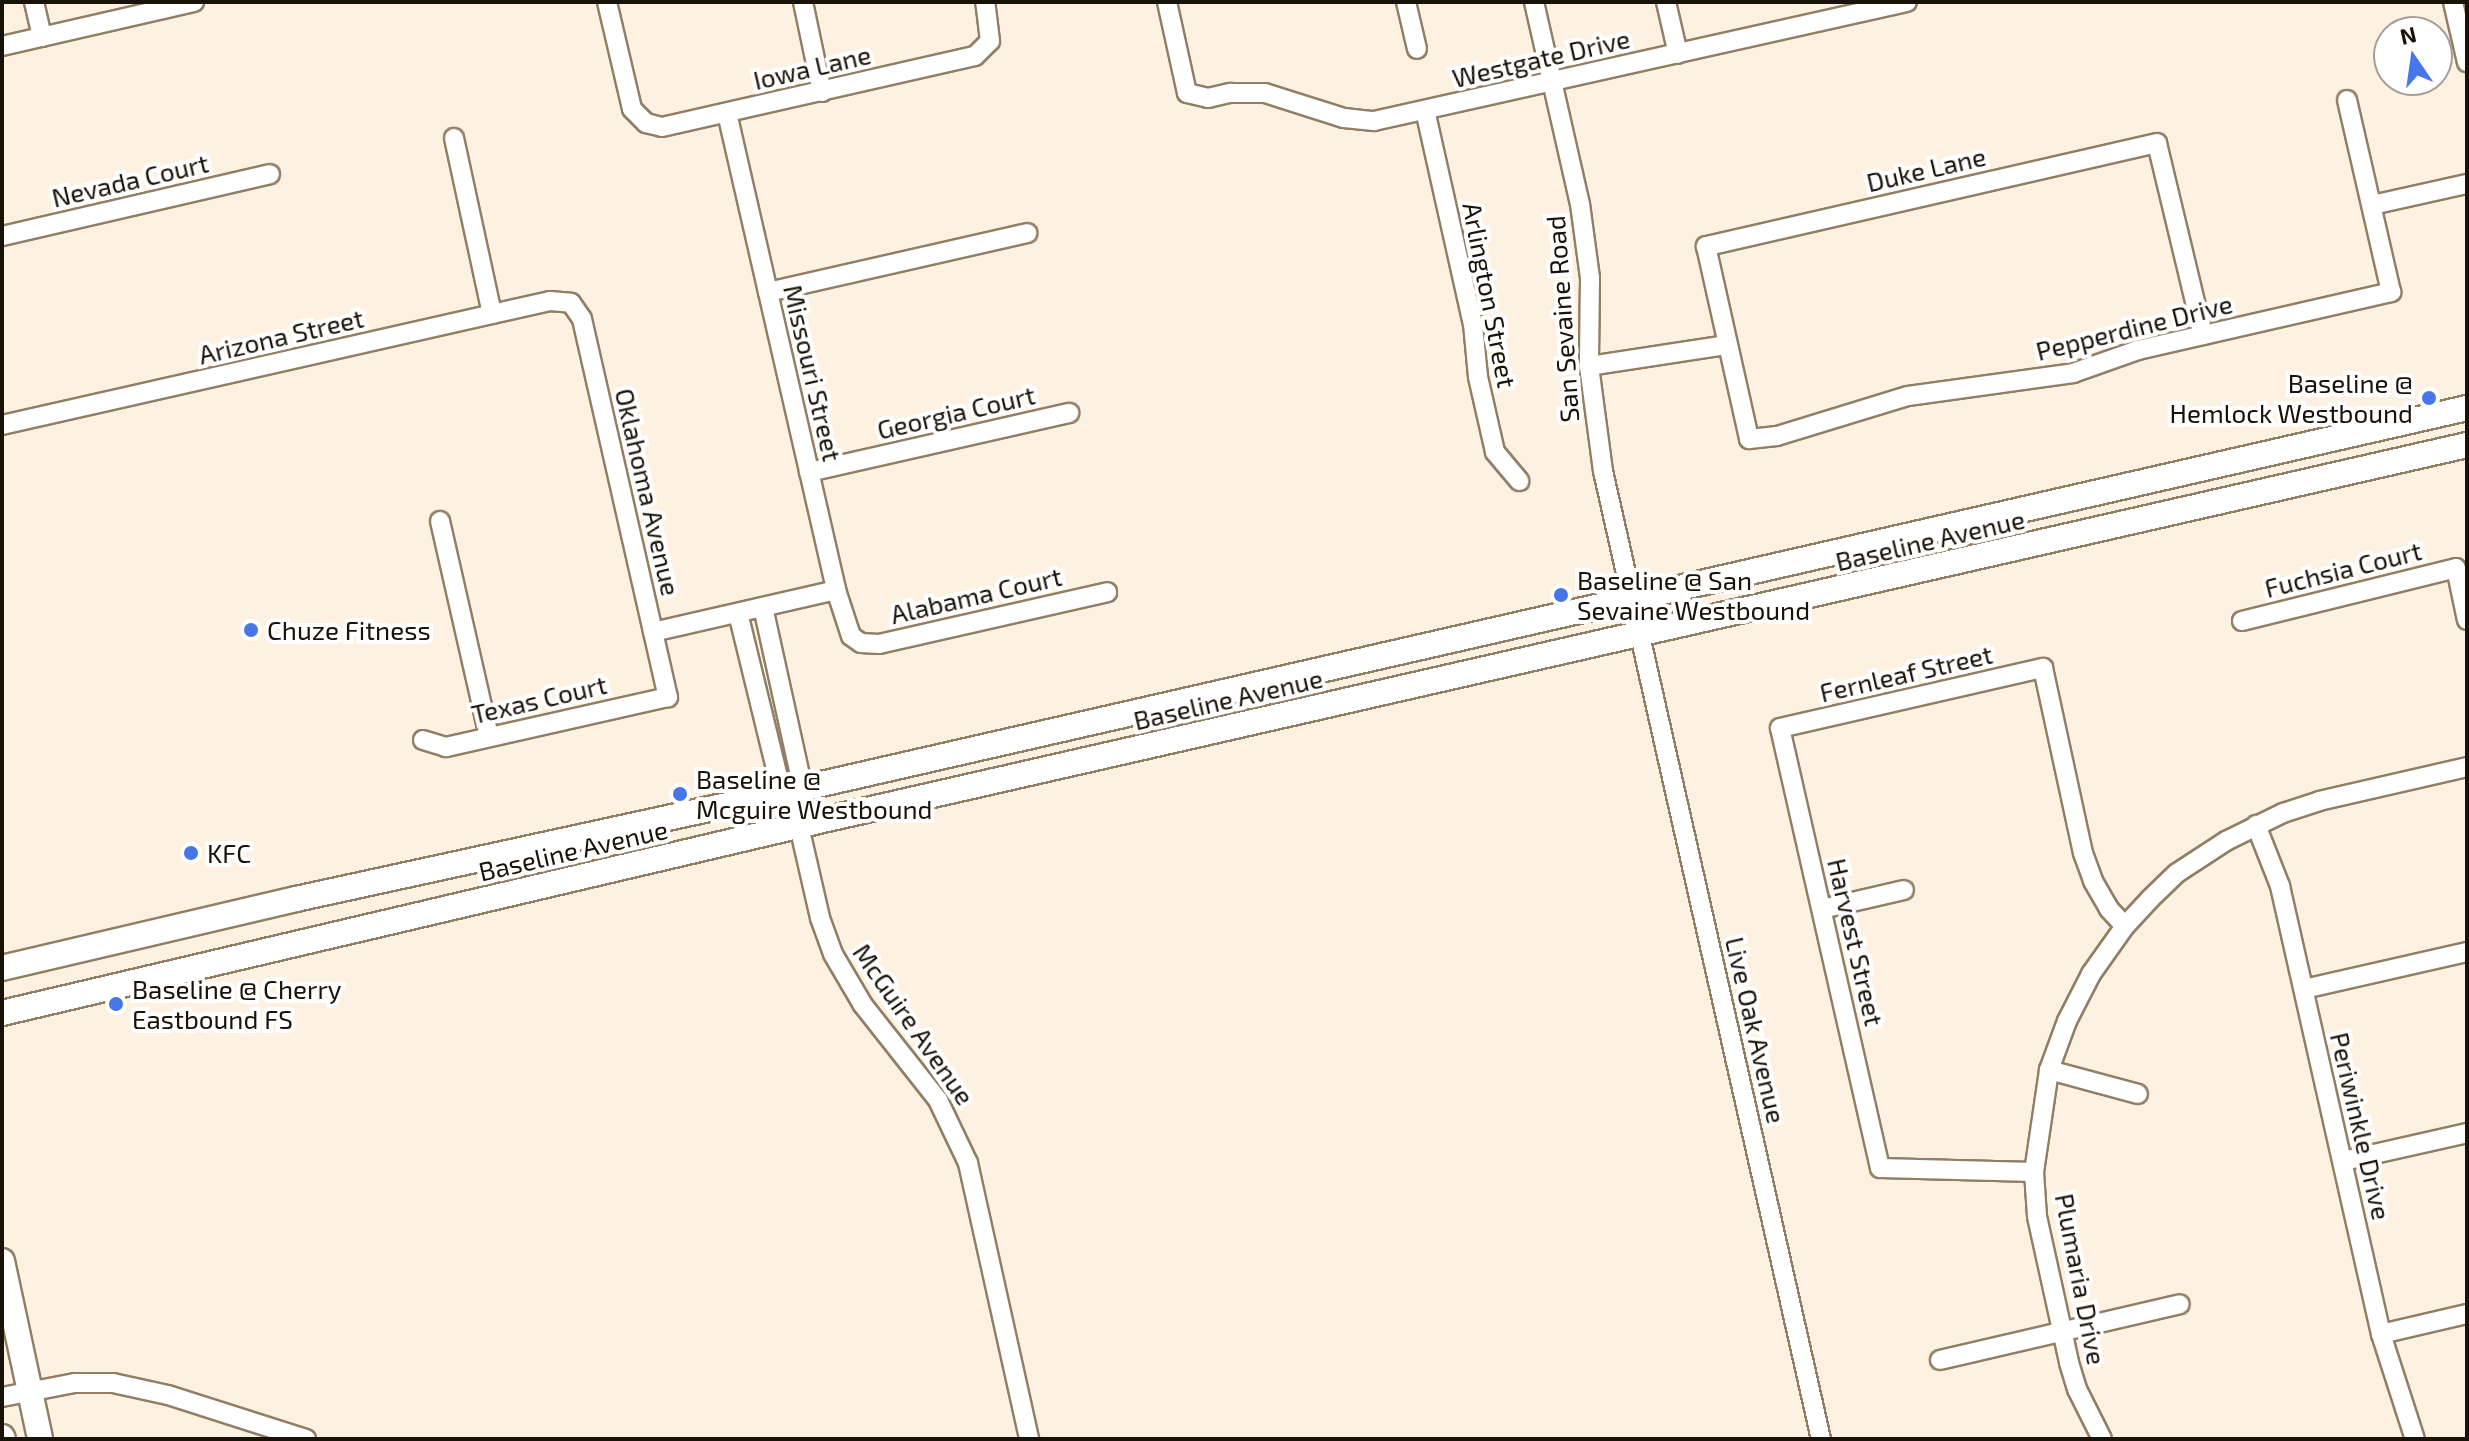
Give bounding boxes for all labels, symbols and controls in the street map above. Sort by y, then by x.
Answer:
north arrow [2373,16,2453,96]
text: N [2397,20,2419,49]
street label: Westgate Drive [1449,22,1633,94]
street label: Iowa Lane [750,38,874,96]
street label: Duke Lane [1863,140,1989,198]
street label: Nevada Court [49,147,211,213]
street label: Arlington Street [1457,200,1523,390]
street label: San Sevaine Road [1539,214,1585,424]
street label: Missouri Street [778,282,848,464]
street label: Pepperdine Drive [2033,288,2235,366]
street label: Arizona Street [195,302,367,370]
place label: Baseline @ Hemlock Westbound [2169,367,2413,428]
street label: Georgia Court [874,379,1038,445]
street label: Oklahoma Avenue [609,385,687,599]
marker: Baseline @ Hemlock Westbound [2420,389,2438,407]
street label: Baseline Avenue [1832,503,2028,577]
street label: Fuchsia Court [2261,534,2425,604]
street label: Alabama Court [887,560,1065,630]
place label: Baseline @ San Sevaine Westbound [1577,564,1810,626]
marker: Baseline @ San Sevaine Westbound [1552,586,1570,604]
place label: Chuze Fitness [267,614,431,646]
marker: Chuze Fitness [242,621,260,639]
street label: Fernleaf Street [1816,638,1996,708]
street label: Baseline Avenue [1130,662,1326,736]
street label: Texas Court [468,668,610,730]
place label: Baseline @ Mcguire Westbound [696,763,933,824]
marker: Baseline @ Mcguire Westbound [671,785,689,803]
street label: Baseline Avenue [475,813,671,887]
place label: KFC [207,837,251,869]
marker: KFC [182,844,200,862]
street label: Harvest Street [1822,855,1890,1029]
street label: Live Oak Avenue [1719,933,1793,1127]
street label: McGuire Avenue [847,937,981,1111]
place label: Baseline @ Cherry Eastbound FS [132,973,342,1034]
marker: Baseline @ Cherry Eastbound FS [107,995,125,1013]
street label: Periwinkle Drive [2324,1029,2398,1223]
street label: Plumaria Drive [2049,1191,2113,1367]

